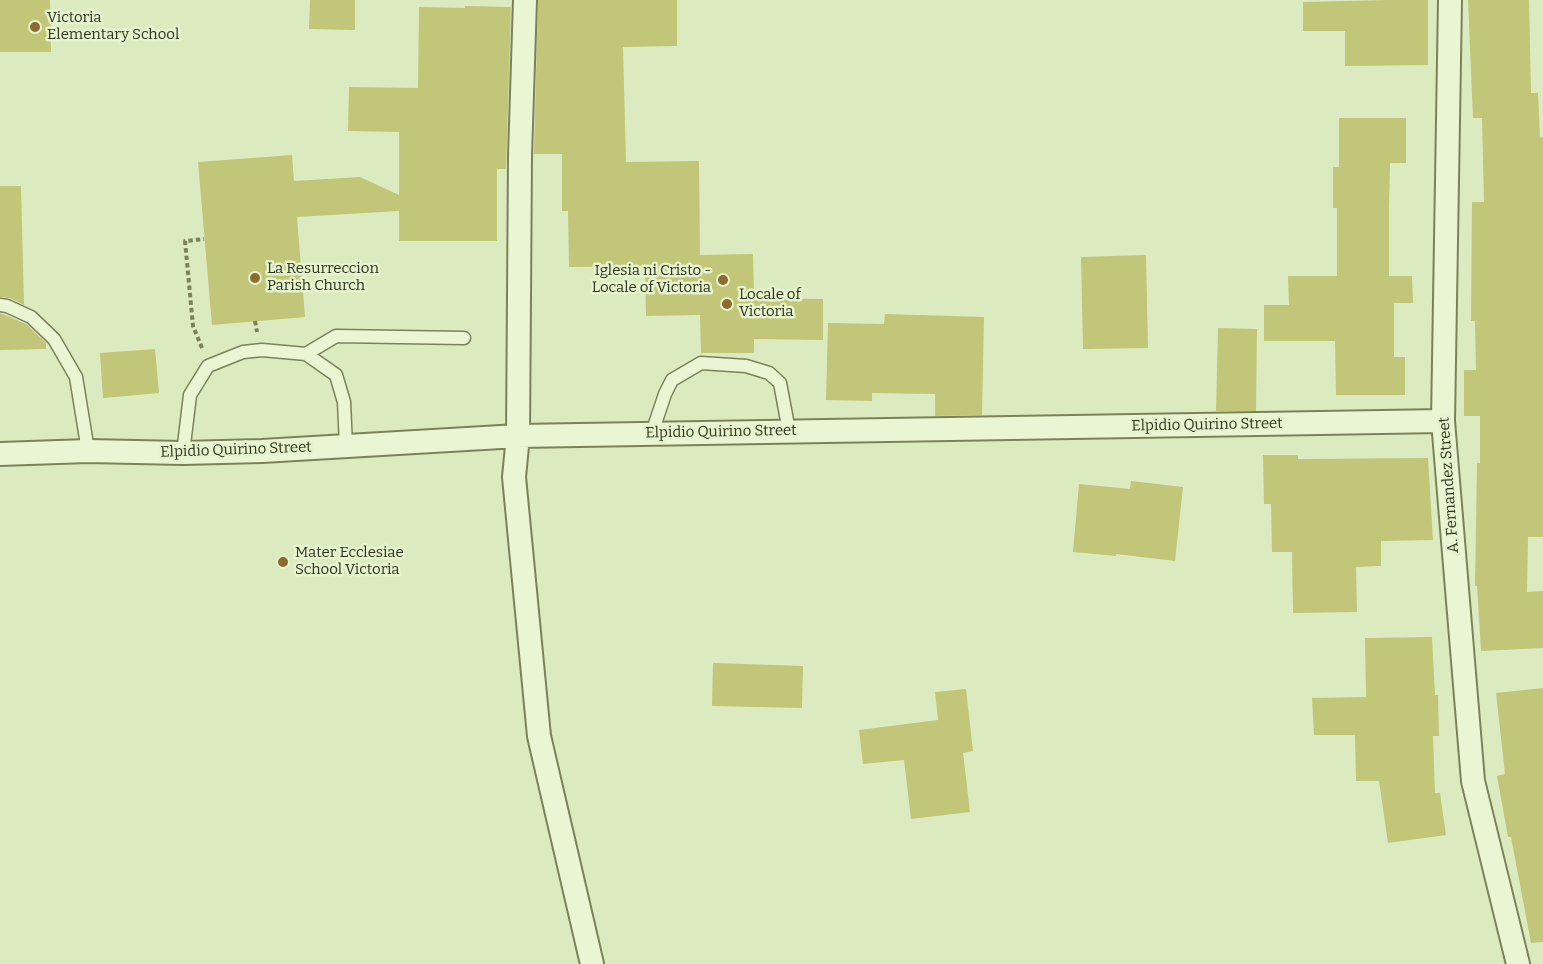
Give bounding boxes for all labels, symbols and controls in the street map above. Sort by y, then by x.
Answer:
place label: Victoria Elementary School [47,9,179,44]
marker: Victoria Elementary School [28,20,42,34]
place label: La Resurreccion Parish Church [267,260,379,295]
place label: Iglesia ni Cristo - Locale of Victoria [592,262,711,297]
marker: La Resurreccion Parish Church [248,271,262,285]
marker: Iglesia ni Cristo - Locale of Victoria [716,273,730,287]
place label: Locale of Victoria [739,286,801,321]
marker: Locale of Victoria [720,297,734,311]
street label: Elpidio Quirino Street [1131,415,1283,435]
street label: A. Fernandez Street [1435,416,1463,554]
street label: Elpidio Quirino Street [645,422,797,442]
street label: Elpidio Quirino Street [160,438,312,462]
place label: Mater Ecclesiae School Victoria [295,544,404,579]
marker: Mater Ecclesiae School Victoria [276,555,290,569]

